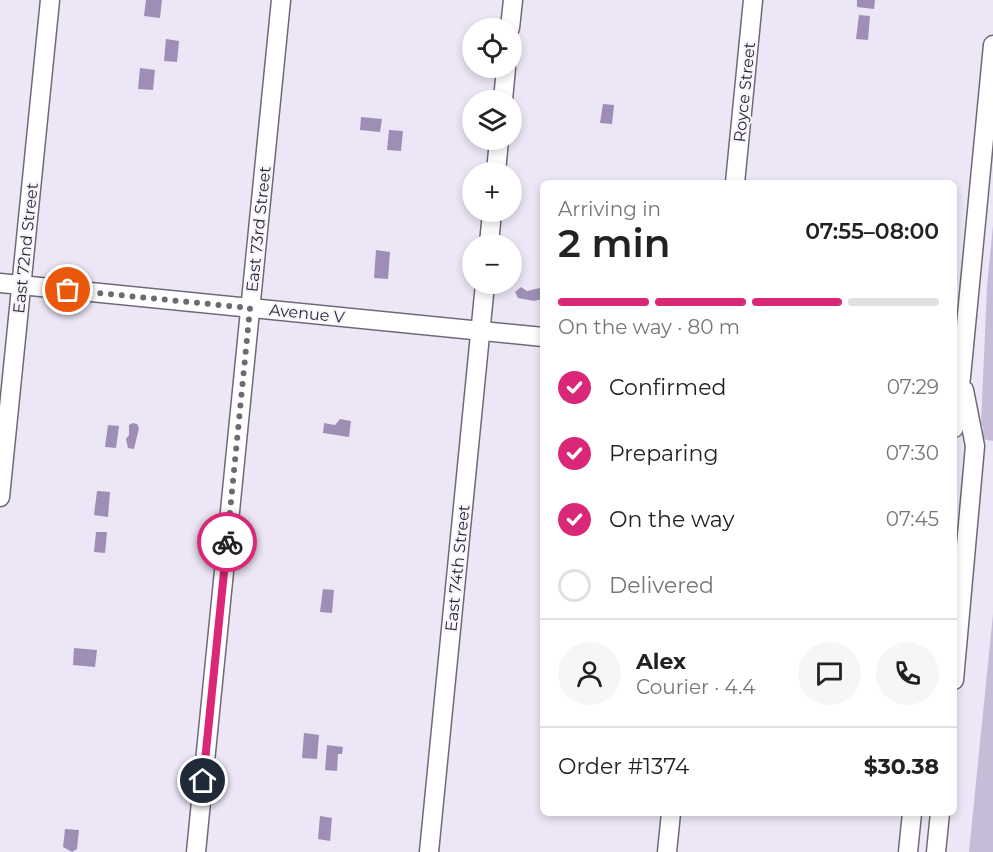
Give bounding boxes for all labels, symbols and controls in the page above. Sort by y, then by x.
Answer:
map controls [462,18,522,294]
button: locate [462,18,522,78]
street label: Royce Street [730,40,759,143]
button: layers [462,90,522,150]
button: + [462,162,522,222]
street label: East 73rd Street [242,165,275,293]
street label: East 72nd Street [9,181,42,314]
text: Arriving in [558,197,661,221]
text: 07:55–08:00 [805,218,939,245]
text: 2 min [558,219,671,267]
button: − [462,234,522,294]
pin [42,264,93,315]
icon: bag [51,273,84,306]
street label: Avenue V [268,300,346,327]
text: On the way · 80 m [558,315,740,339]
icon: check [558,371,591,404]
text: Confirmed [609,374,726,401]
text: 07:29 [887,375,939,399]
icon: check [558,437,591,470]
text: Preparing [609,440,718,467]
text: 07:30 [886,441,939,465]
street label: East 74th Street [441,503,474,632]
icon: check [558,503,591,536]
text: On the way [609,506,734,533]
text: 07:45 [886,507,939,531]
courier [197,512,257,572]
icon: bike [211,526,244,559]
text: Delivered [609,572,714,599]
button: person [558,642,621,705]
button: chat [798,642,861,705]
button: phone [876,642,939,705]
text: Alex [636,648,686,675]
text: Courier · 4.4 [636,675,755,699]
text: Order #1374 [558,753,689,780]
text: $30.38 [864,753,939,780]
pin [177,755,228,806]
icon: home [186,764,219,797]

